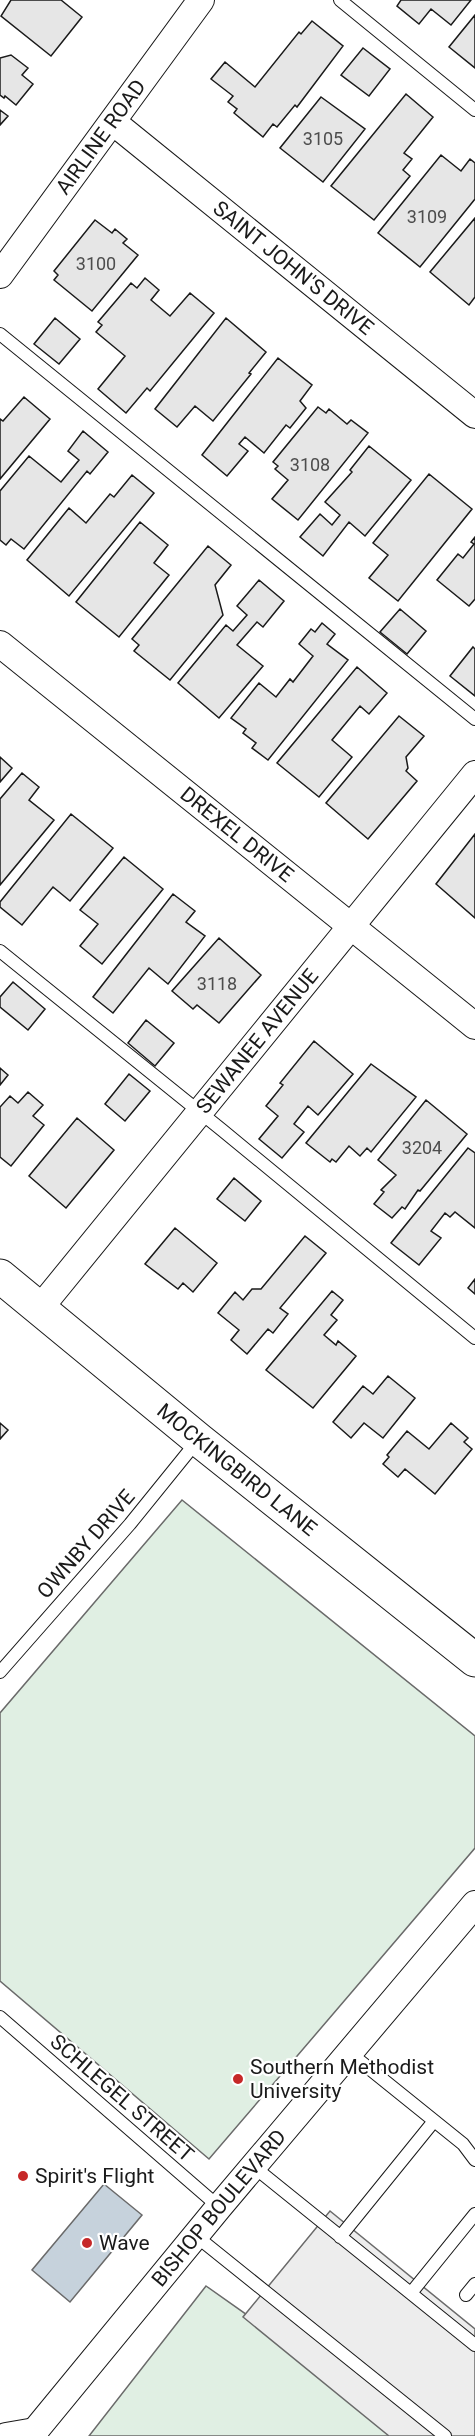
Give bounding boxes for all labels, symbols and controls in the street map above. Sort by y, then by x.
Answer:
street label: AIRLINE ROAD [51,75,151,199]
house number: 3105 [303,128,343,149]
street label: SAINT JOHN'S DRIVE [208,196,378,340]
house number: 3109 [407,206,447,227]
house number: 3100 [76,253,116,274]
house number: 3108 [290,454,330,475]
street label: DREXEL DRIVE [176,782,298,887]
street label: SEWANEE AVENUE [191,964,323,1118]
house number: 3118 [197,973,237,994]
house number: 3204 [402,1137,442,1158]
street label: MOCKINGBIRD LANE [152,1399,321,1541]
street label: OWNBY DRIVE [32,1485,140,1603]
street label: SCHLEGEL STREET [46,2029,199,2167]
place label: Southern Methodist University [250,2055,434,2103]
marker: Southern Methodist University [231,2072,245,2086]
street label: BISHOP BOULEVARD [147,2125,291,2291]
place label: Spirit's Flight [35,2164,155,2188]
marker: Spirit's Flight [16,2169,30,2183]
place label: Wave [99,2231,150,2255]
marker: Wave [80,2236,94,2250]

